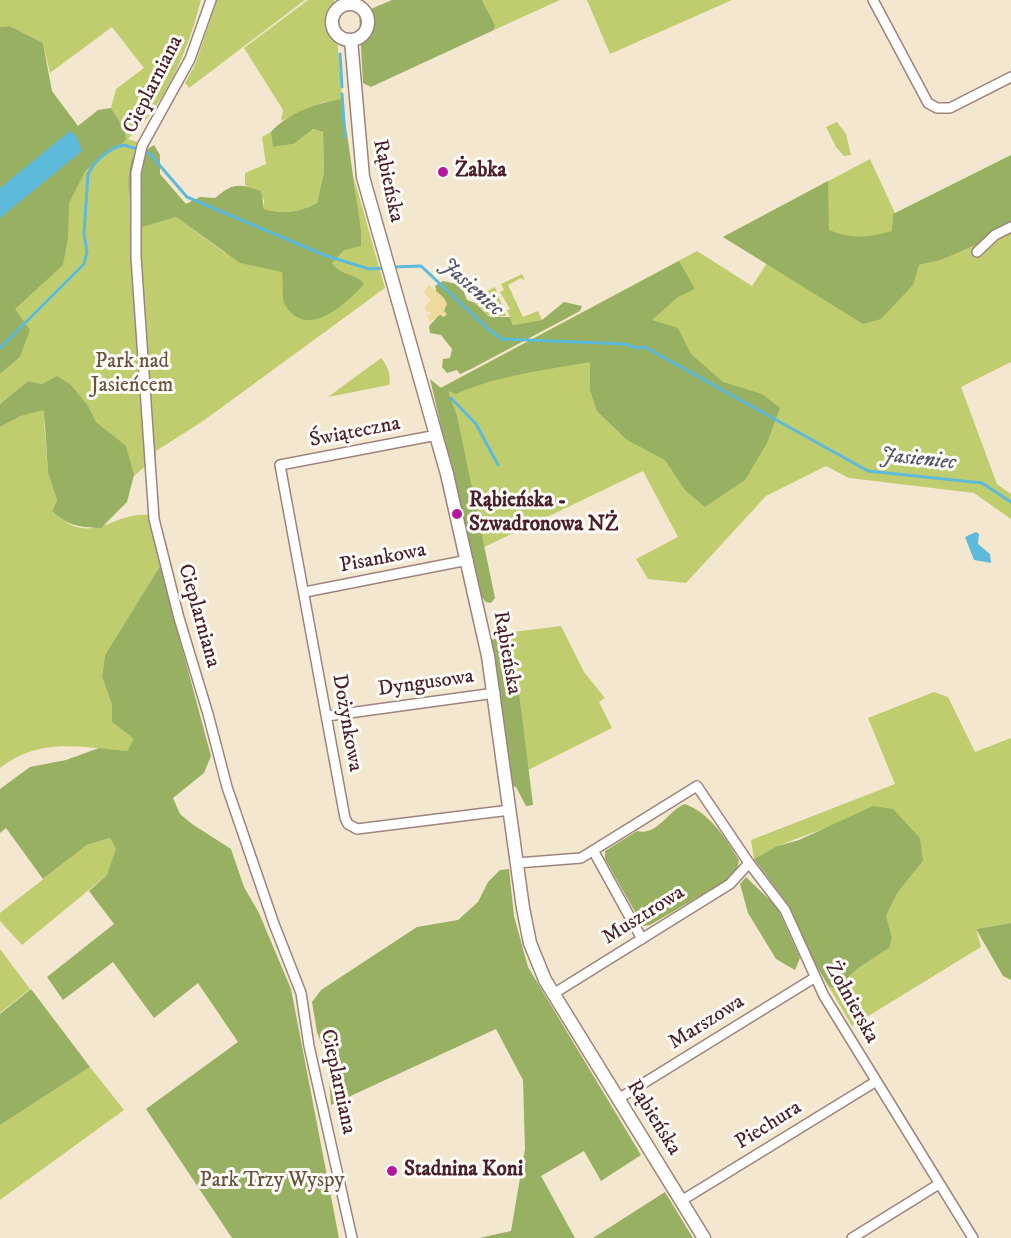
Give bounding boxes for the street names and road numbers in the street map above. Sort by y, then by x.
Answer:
street label: Cieplarniana [119,32,189,138]
street label: Rąbieńska [366,137,408,225]
street label: Świąteczna [307,412,403,454]
street label: Pisankowa [338,538,428,580]
street label: Cieplarniana [171,561,225,671]
street label: Rąbieńska [486,609,526,697]
street label: Dyngusowa [376,665,476,703]
street label: Dożynkowa [325,672,367,774]
street label: Musztrowa [598,881,690,951]
street label: Żołnierska [818,958,884,1048]
street label: Marszowa [664,990,750,1056]
street label: Cieplarniana [314,1027,360,1137]
street label: Rąbieńska [620,1076,686,1160]
street label: Piechura [731,1096,807,1156]

